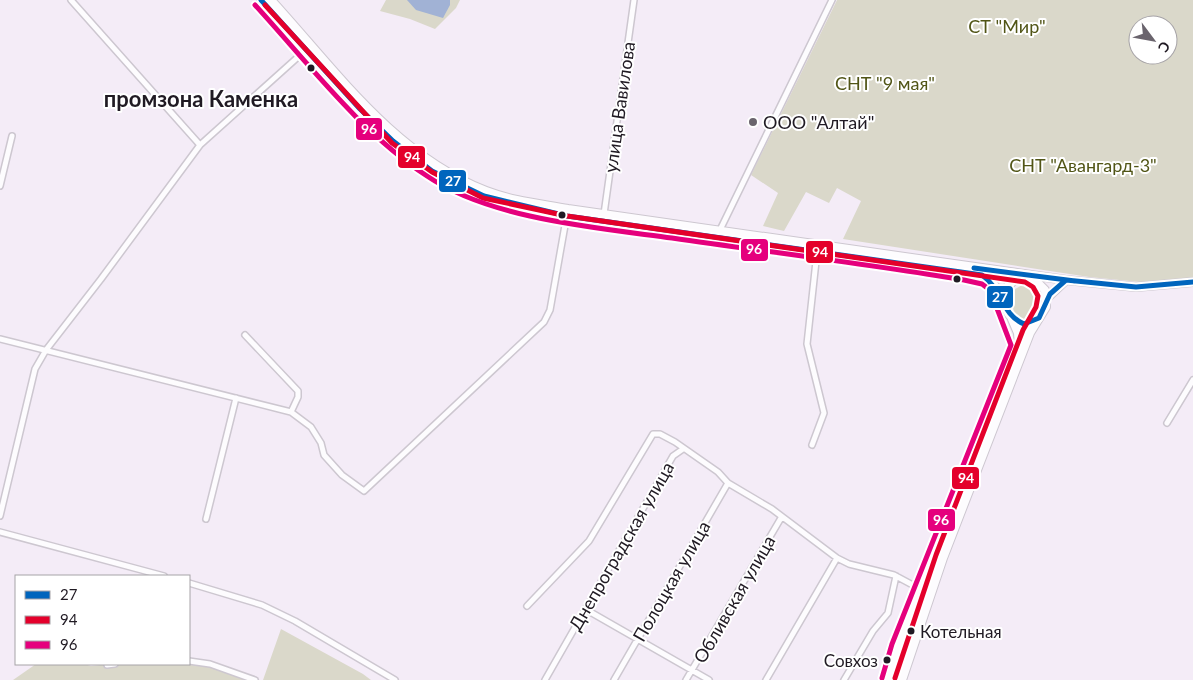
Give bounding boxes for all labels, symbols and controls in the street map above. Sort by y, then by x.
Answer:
park label: СТ "Мир" [968,15,1046,37]
north arrow [1128,15,1178,65]
text: С [1154,39,1174,56]
street label: улица Вавилова [599,40,639,174]
unlabelled marker [306,63,316,73]
park label: СНТ "9 мая" [835,72,935,94]
district label: промзона Каменка [104,85,298,112]
place label: ООО "Алтай" [763,111,874,133]
marker: ООО "Алтай" [747,116,759,128]
line badge: 96 [355,117,383,141]
text: 96 [361,120,377,137]
line badge: 94 [397,145,426,169]
text: 94 [404,148,420,165]
park label: СНТ "Авангард-3" [1009,154,1157,176]
line badge: 27 [438,169,467,193]
text: 27 [445,172,461,189]
unlabelled marker [557,210,567,220]
line badge: 96 [740,238,769,262]
text: 96 [746,240,762,257]
line badge: 94 [805,240,834,264]
text: 94 [812,243,828,260]
unlabelled marker [952,274,962,284]
line badge: 27 [986,285,1014,309]
text: 27 [992,288,1008,305]
street label: Днепроградская улица [564,458,678,634]
line badge: 94 [951,466,980,490]
text: 94 [958,469,974,486]
line badge: 96 [927,508,956,532]
text: 96 [933,511,949,528]
street label: Полоцкая улица [628,517,714,645]
street label: Обливская улица [688,531,780,667]
legend [15,575,190,665]
text: 27 [60,585,78,603]
text: 94 [60,610,78,628]
place label: Котельная [920,621,1002,642]
marker: Котельная [906,626,916,636]
text: 96 [60,635,78,653]
place label: Совхоз [824,650,878,671]
marker: Совхоз [882,655,892,665]

